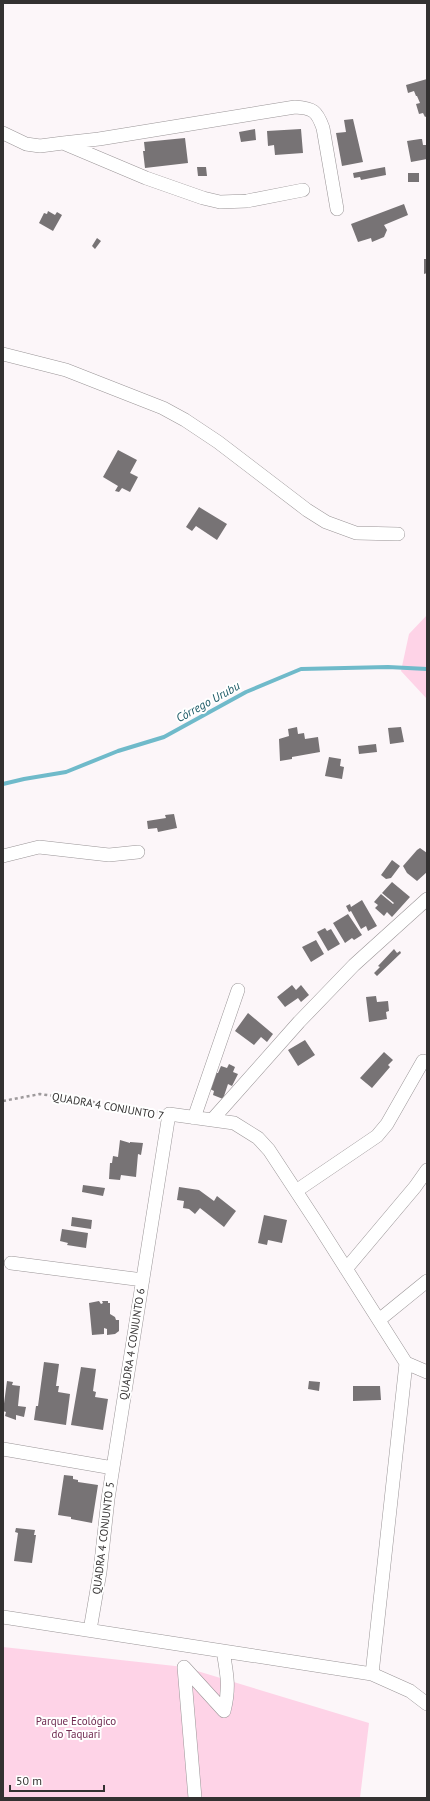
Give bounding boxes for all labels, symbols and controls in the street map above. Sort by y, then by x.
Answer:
water label: Córrego Urubu [173,678,242,725]
street label: QUADRA 4 CONJUNTO 7 [51,1089,165,1123]
street label: QUADRA 4 CONJUNTO 6 [116,1287,148,1401]
street label: QUADRA 4 CONJUNTO 5 [89,1481,117,1595]
park label: Parque Ecológico do Taquari [36,1714,116,1741]
scale bar [10,1767,104,1793]
text: 50 m [16,1773,42,1788]

